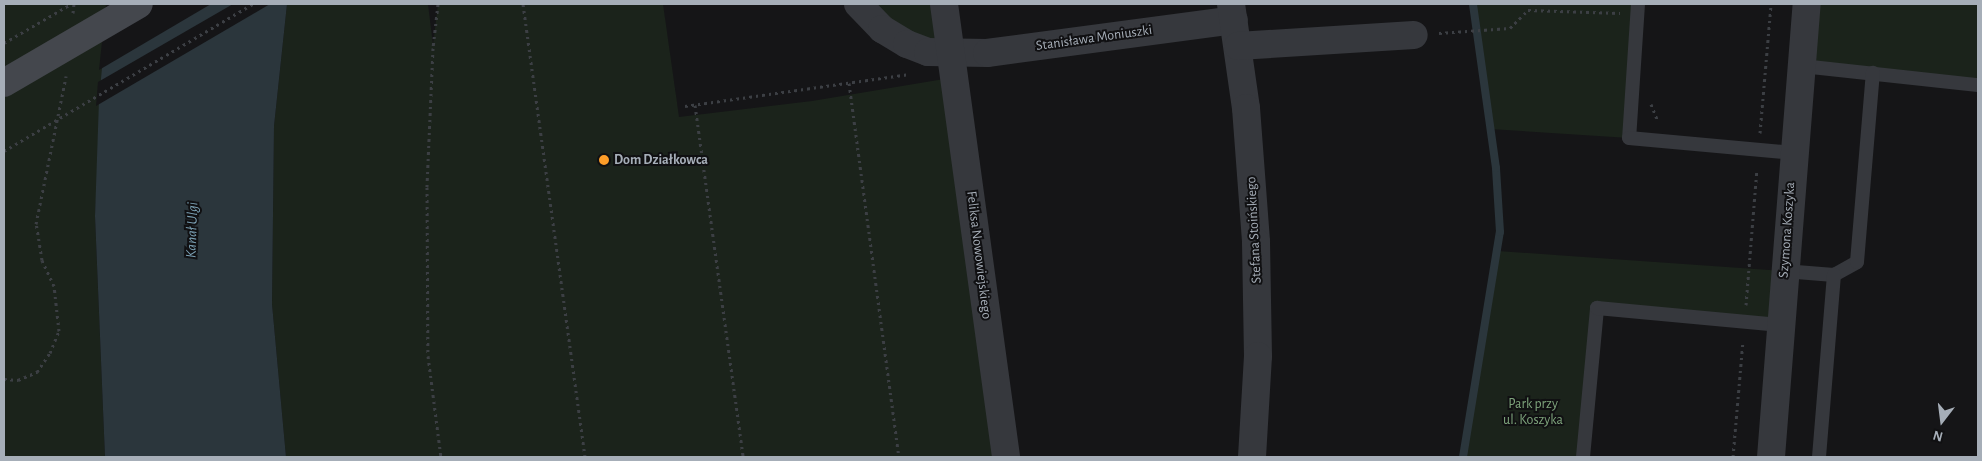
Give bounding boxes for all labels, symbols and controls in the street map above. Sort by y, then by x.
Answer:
street label: Stanisława Moniuszki [1035,22,1153,54]
place label: Dom Działkowca [614,152,708,168]
marker: Dom Działkowca [598,154,610,166]
street label: Stefana Stoińskiego [1243,176,1265,284]
street label: Szymona Koszyka [1775,182,1799,278]
street label: Feliksa Nowowiejskiego [963,190,995,320]
water label: Kanał Ulgi [182,202,202,258]
park label: Park przy ul. Koszyka [1503,396,1563,428]
north arrow [1917,396,1967,446]
text: N [1932,427,1945,444]

